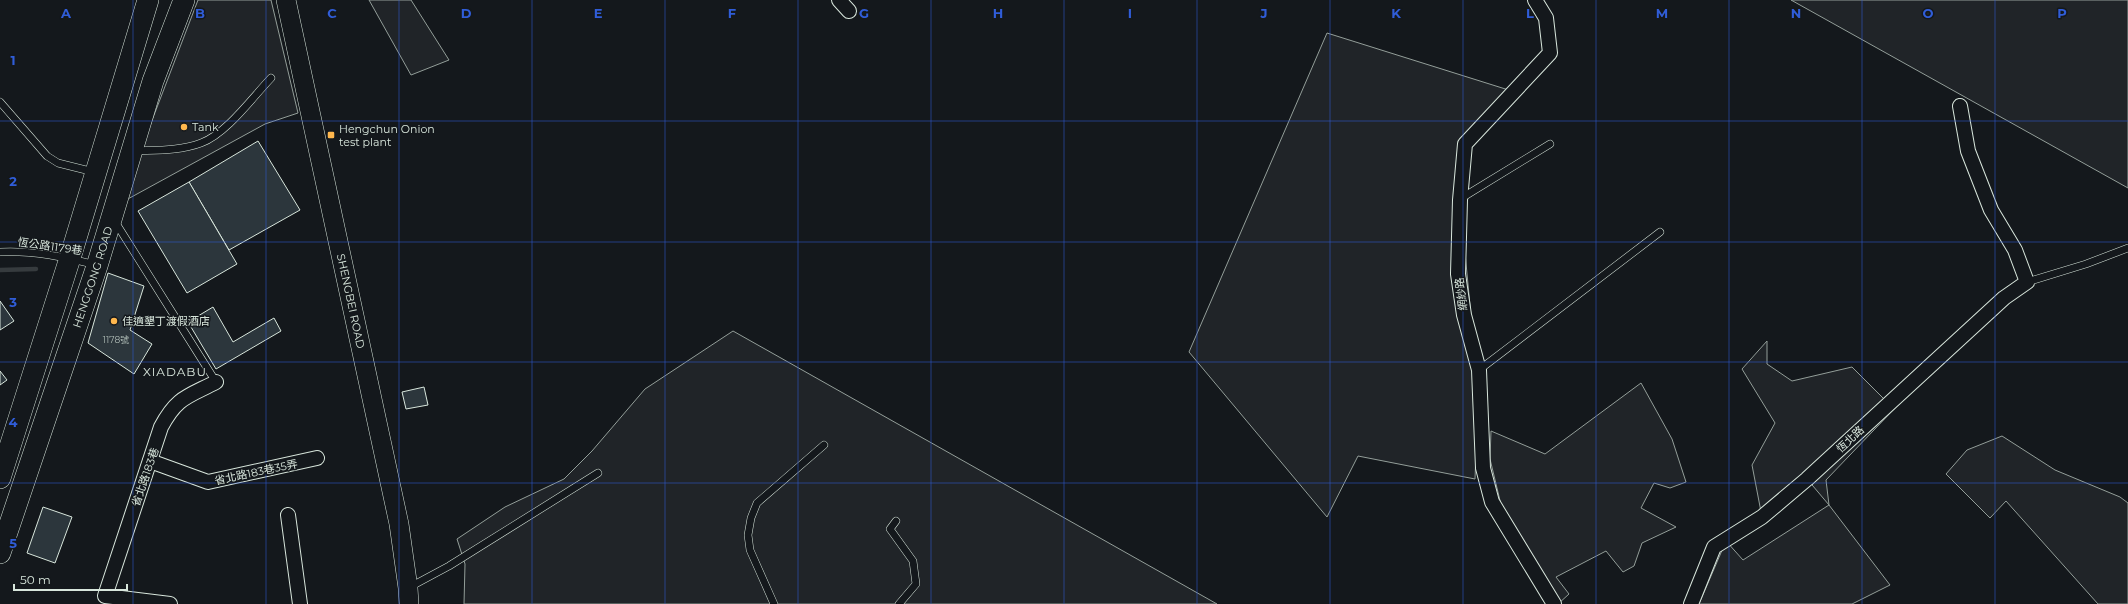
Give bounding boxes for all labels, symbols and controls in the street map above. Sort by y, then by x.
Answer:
text: A [60,5,72,21]
text: B [195,5,205,21]
text: C [327,5,337,21]
text: D [461,5,472,21]
text: E [594,5,603,21]
text: F [728,5,736,21]
text: G [859,5,869,21]
text: H [993,5,1003,21]
text: I [1128,5,1132,21]
text: J [1259,5,1268,21]
text: K [1391,5,1401,21]
text: L [1526,5,1534,21]
text: M [1656,5,1668,21]
text: N [1791,5,1801,21]
text: O [1923,5,1934,21]
text: P [2057,5,2067,21]
text: 1 [10,52,16,68]
place label: Tank [192,120,219,134]
marker: Tank [179,122,189,132]
place label: Hengchun Onion test plant [339,122,435,149]
marker: Hengchun Onion test plant [326,130,336,140]
text: 2 [9,173,17,189]
street label: HENGGONG ROAD [70,225,116,330]
street label: 恆公路1179巷 [17,235,83,257]
street label: SHENGBEI ROAD [334,252,368,350]
street label: 網紗路 [1452,277,1470,311]
text: 3 [8,294,17,310]
place label: 佳適墾丁渡假酒店 [122,314,210,328]
marker: 佳適墾丁渡假酒店 [109,316,119,326]
house number: 1178號 [103,334,129,345]
district label: XIADABU [143,364,207,379]
text: 4 [9,414,18,430]
street label: 恆北路 [1833,423,1867,455]
street label: 省北路183巷 [128,446,162,508]
street label: 省北路183巷35弄 [213,456,299,488]
text: 5 [9,535,17,551]
scale bar [14,566,127,592]
text: 50 m [20,572,51,587]

